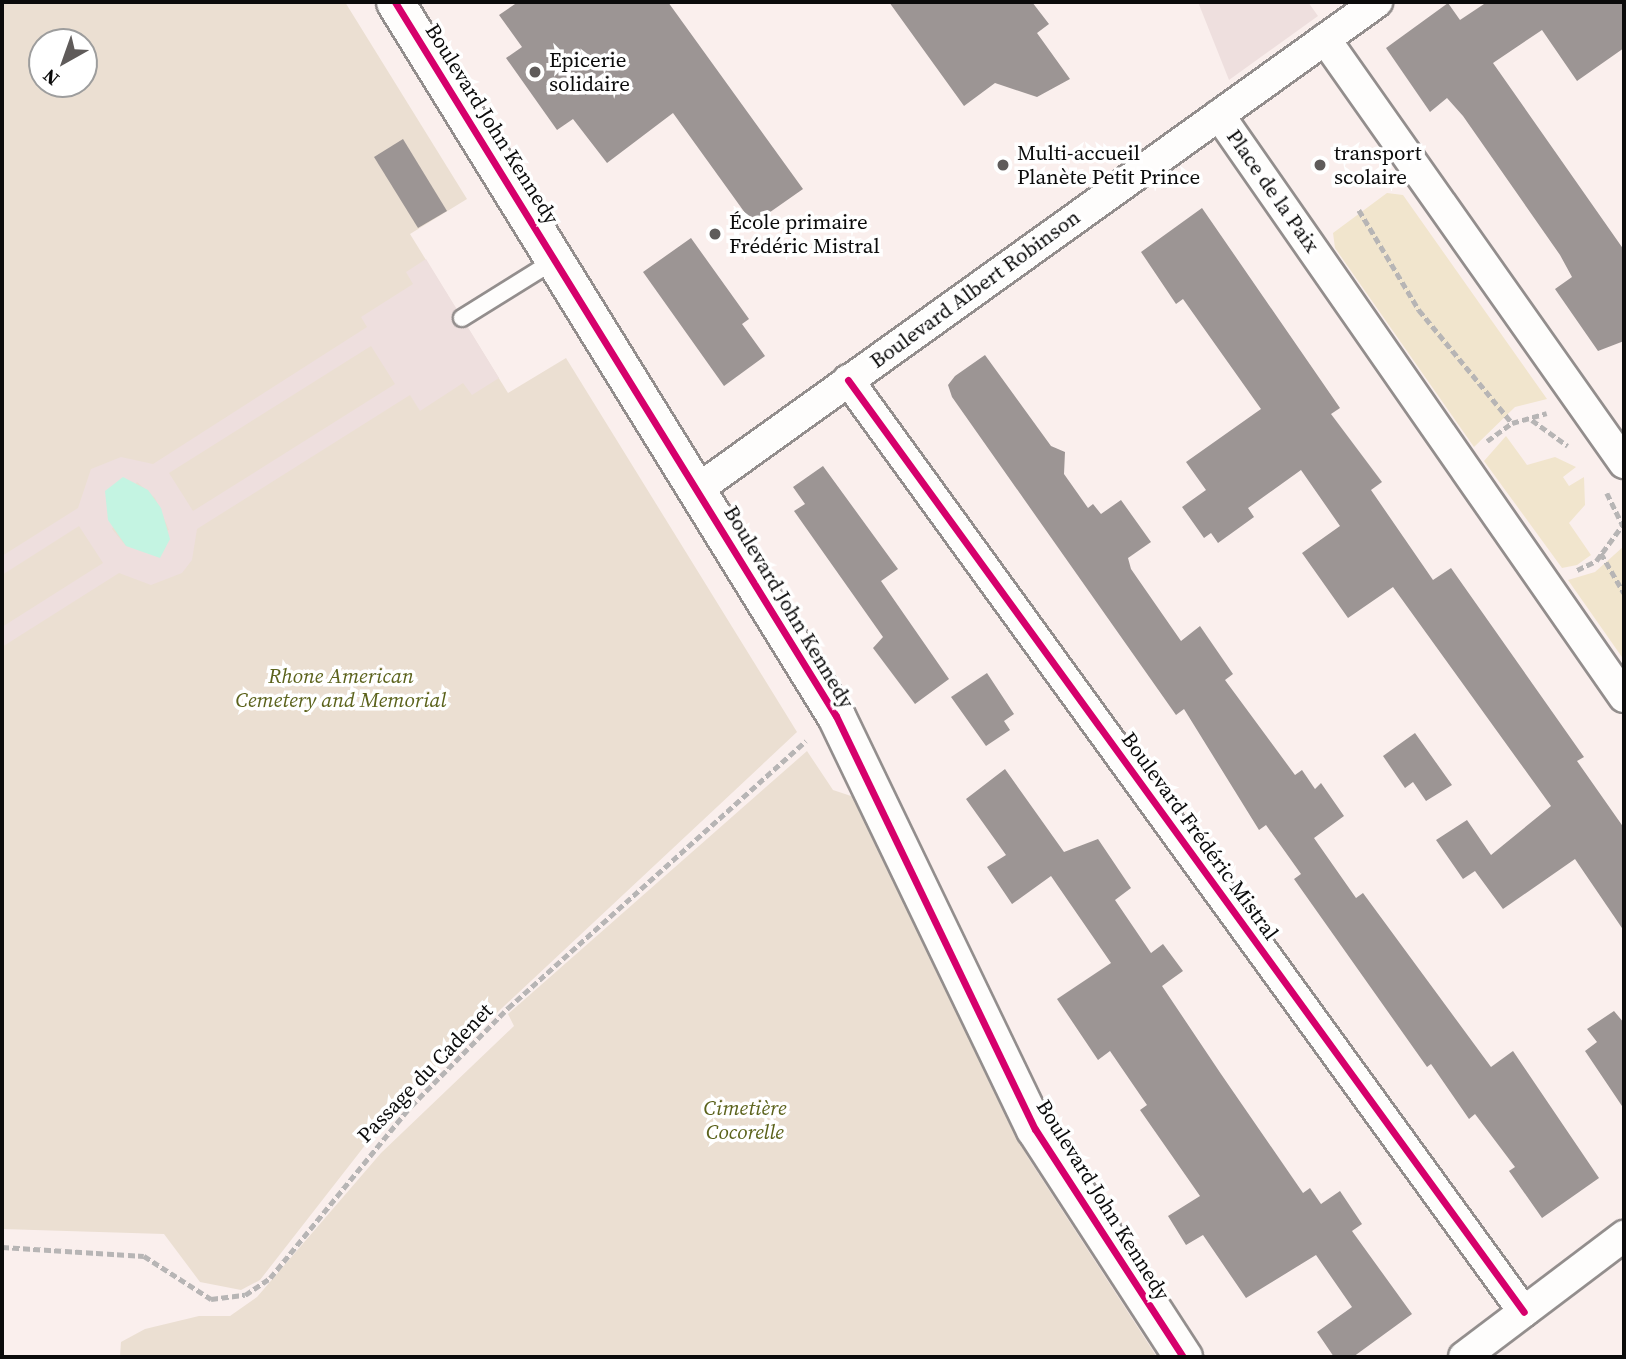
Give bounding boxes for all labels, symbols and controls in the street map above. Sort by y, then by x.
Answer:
street label: Boulevard John Kennedy [420,19,564,229]
north arrow [28,28,98,98]
place label: Epicerie solidaire [549,47,630,97]
text: N [37,63,64,92]
marker: Epicerie solidaire [527,64,543,80]
street label: Place de la Paix [1221,125,1325,257]
place label: Multi-accueil Planète Petit Prince [1017,140,1200,190]
place label: transport scolaire [1334,140,1422,190]
marker: Multi-accueil Planète Petit Prince [995,157,1011,173]
marker: transport scolaire [1312,157,1328,173]
street label: Boulevard Albert Robinson [865,204,1085,374]
place label: École primaire Frédéric Mistral [729,209,880,259]
marker: École primaire Frédéric Mistral [707,226,723,242]
street label: Boulevard John Kennedy [719,501,859,713]
park label: Rhone American Cemetery and Memorial [236,663,446,713]
street label: Boulevard Frédéric Mistral [1116,727,1284,945]
street label: Passage du Cadenet [352,998,498,1148]
park label: Cimetière Cocorelle [704,1095,786,1145]
street label: Boulevard John Kennedy [1031,1095,1175,1305]

